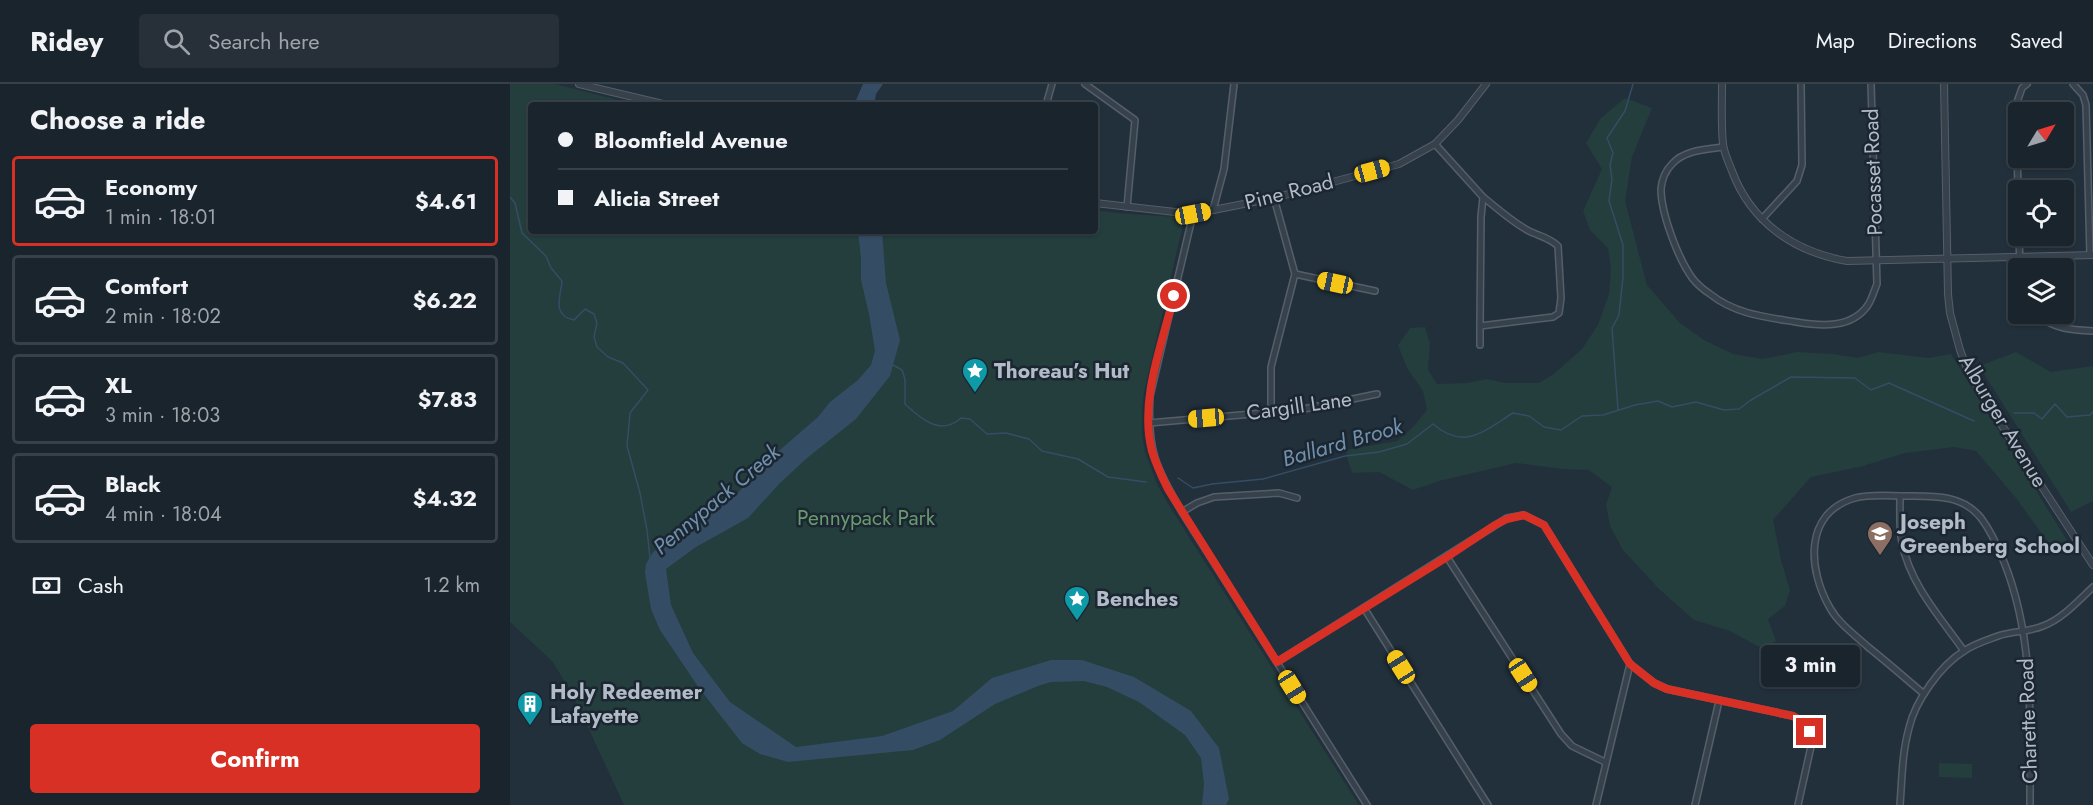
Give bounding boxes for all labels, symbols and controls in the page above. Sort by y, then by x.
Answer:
search box [139,14,559,68]
text: Ridey [30,21,103,62]
icon: search [160,25,193,58]
text: Search here [208,25,320,57]
text: Map [1816,26,1855,56]
text: Directions [1888,26,1977,56]
text: Saved [2010,26,2063,56]
text: Choose a ride [30,100,205,139]
north arrow [2008,102,2074,168]
map controls [2008,102,2074,324]
street label: Pocasset Road [1856,108,1890,236]
text: Bloomfield Avenue [594,124,788,156]
car [1352,158,1392,184]
street label: Pine Road [1242,167,1336,217]
text: Economy [105,171,197,203]
icon: car [33,174,87,228]
button: locate [2008,180,2074,246]
text: Alicia Street [594,182,719,214]
text: $4.61 [415,185,477,217]
car [1174,202,1212,226]
text: 1 min · 18:01 [105,203,216,232]
button: layers [2008,258,2074,324]
text: Comfort [105,270,188,302]
car [1316,270,1354,296]
icon: car [33,273,87,327]
route start [1160,282,1187,309]
text: $6.22 [413,284,477,316]
text: 2 min · 18:02 [105,302,221,331]
street label: Alburger Avenue [1951,349,2055,493]
place icon: Thoreau’s Hut [960,356,990,394]
place label: Thoreau’s Hut [994,356,1130,386]
text: XL [105,369,132,401]
icon: car [33,372,87,426]
text: $7.83 [418,383,477,415]
street label: Cargill Lane [1244,384,1354,428]
text: 3 min · 18:03 [105,401,220,430]
car [1187,407,1225,429]
water label: Ballard Brook [1278,409,1407,474]
water label: Pennypack Creek [645,435,788,562]
text: Black [105,468,161,500]
icon: car [33,471,87,525]
text: $4.32 [413,482,477,514]
text: 4 min · 18:04 [105,500,222,529]
park label: Pennypack Park [797,503,936,533]
place label: Joseph Greenberg School [1896,507,2080,561]
school or university icon: Joseph Greenberg School [1865,519,1895,557]
icon: cash [30,569,63,602]
text: Cash [78,569,124,601]
text: 1.2 km [423,571,480,600]
place icon: Benches [1062,584,1092,622]
place label: Benches [1096,584,1178,614]
callout: 3 min [1760,645,1860,687]
car [1384,647,1418,687]
text: 3 min [1785,651,1836,680]
car [1506,655,1540,695]
street label: Charette Road [2011,658,2045,784]
car [1275,667,1309,707]
place label: Holy Redeemer Lafayette [550,677,703,731]
building icon: Holy Redeemer Lafayette [515,689,545,727]
route end [1796,718,1823,745]
button: Confirm [30,724,480,793]

